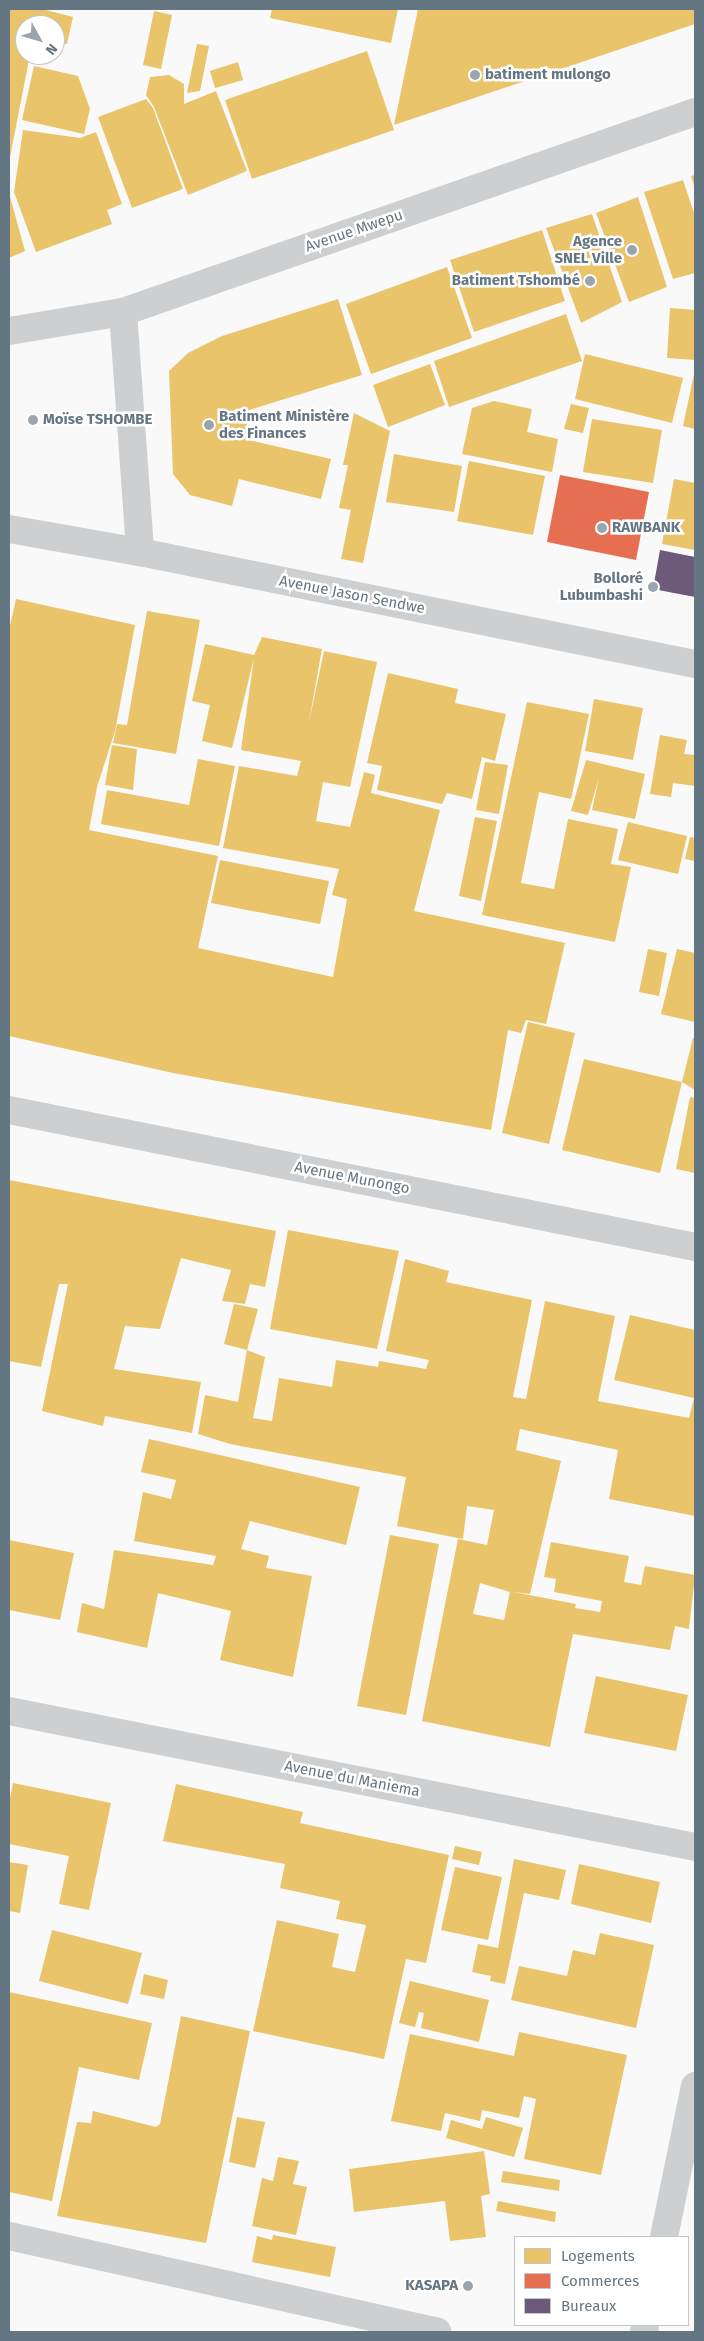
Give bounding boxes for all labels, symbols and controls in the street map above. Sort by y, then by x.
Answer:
north arrow [15,15,65,65]
text: N [42,40,61,58]
place label: batiment mulongo [485,66,611,84]
marker: batiment mulongo [469,69,481,81]
street label: Avenue Mwepu [303,206,405,256]
place label: Agence SNEL Ville [554,232,622,267]
marker: Agence SNEL Ville [626,244,638,256]
place label: Batiment Tshombé [452,272,580,290]
marker: Batiment Tshombé [584,275,596,287]
place label: Batiment Ministère des Finances [219,407,349,442]
place label: Moïse TSHOMBE [43,411,152,429]
marker: Moïse TSHOMBE [27,414,39,426]
marker: Batiment Ministère des Finances [203,419,215,431]
place label: RAWBANK [612,519,680,537]
marker: RAWBANK [596,522,608,534]
place label: Bolloré Lubumbashi [560,569,643,604]
street label: Avenue Jason Sendwe [278,572,426,618]
marker: Bolloré Lubumbashi [647,581,659,593]
street label: Avenue Munongo [293,1158,411,1198]
street label: Avenue du Maniema [283,1757,421,1801]
legend [514,2236,689,2326]
text: Logements [561,2247,635,2265]
text: Commerces [561,2272,639,2290]
place label: KASAPA [405,2277,458,2295]
marker: KASAPA [462,2280,474,2292]
text: Bureaux [561,2297,616,2315]

